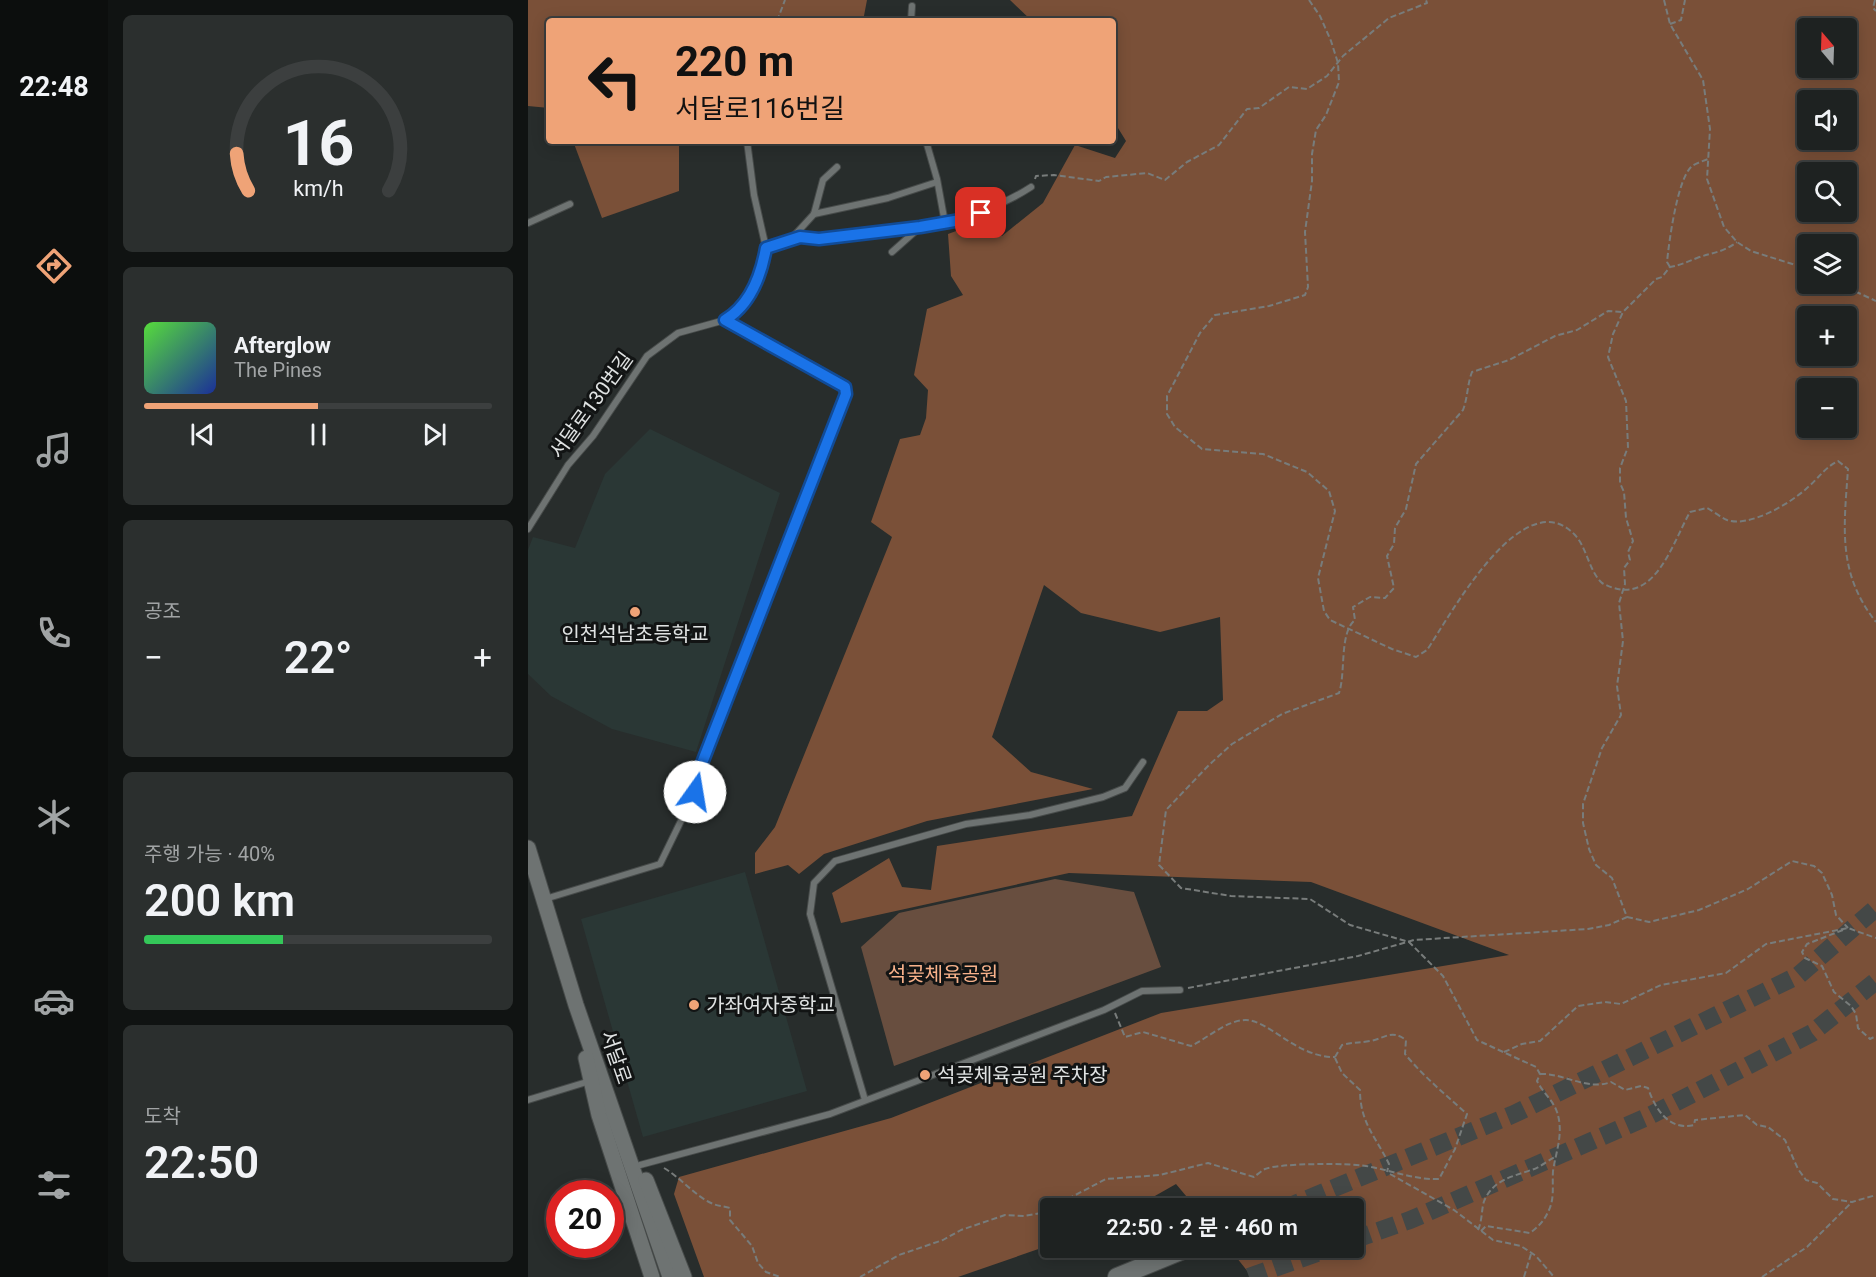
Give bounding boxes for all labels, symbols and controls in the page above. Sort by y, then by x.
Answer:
north arrow [1797,18,1857,78]
map controls [1797,18,1857,438]
text: 220 m [675,37,794,86]
icon: left [576,42,654,120]
text: 22:48 [19,71,89,103]
button: sound [1797,90,1857,150]
text: 서달로116번길 [675,93,845,125]
text: 16 [282,107,354,180]
button: search [1797,162,1857,222]
text: km/h [293,176,343,201]
pin [955,187,1006,238]
icon: arrive [964,196,997,229]
button: layers [1797,234,1857,294]
icon: directions [33,245,75,287]
button: + [1797,306,1857,366]
text: Afterglow [234,333,331,358]
street label: 서달로130번길 [544,347,638,463]
text: The Pines [234,358,322,382]
button: − [1797,378,1857,438]
icon: previous [186,418,219,451]
icon: pause [302,418,335,451]
icon: next [418,418,451,451]
icon: music [33,429,75,471]
text: 공조 [144,599,181,623]
marker: 인천석남초등학교 [628,605,642,619]
icon: phone [33,612,75,654]
place label: 인천석남초등학교 [561,622,709,646]
text: 22° [284,631,352,684]
text: − [144,638,163,677]
text: + [473,638,492,677]
position arrow [663,760,727,824]
icon: climate [33,796,75,838]
text: 주행 가능 · 40% [144,842,275,866]
text: 200 km [144,874,295,927]
park label: 석곶체육공원 [888,962,998,986]
icon: car [33,980,75,1022]
place label: 가좌여자중학교 [706,993,835,1017]
marker: 가좌여자중학교 [687,998,701,1012]
street label: 서달로 [596,1027,636,1087]
place label: 석곶체육공원 주차장 [937,1063,1108,1087]
marker: 석곶체육공원 주차장 [918,1068,932,1082]
text: 도착 [144,1104,181,1128]
text: 22:50 [144,1136,259,1189]
icon: filters [33,1164,75,1206]
speed limit sign: 20 [546,1180,624,1258]
text: 22:50 · 2 분 · 460 m [1106,1215,1298,1240]

